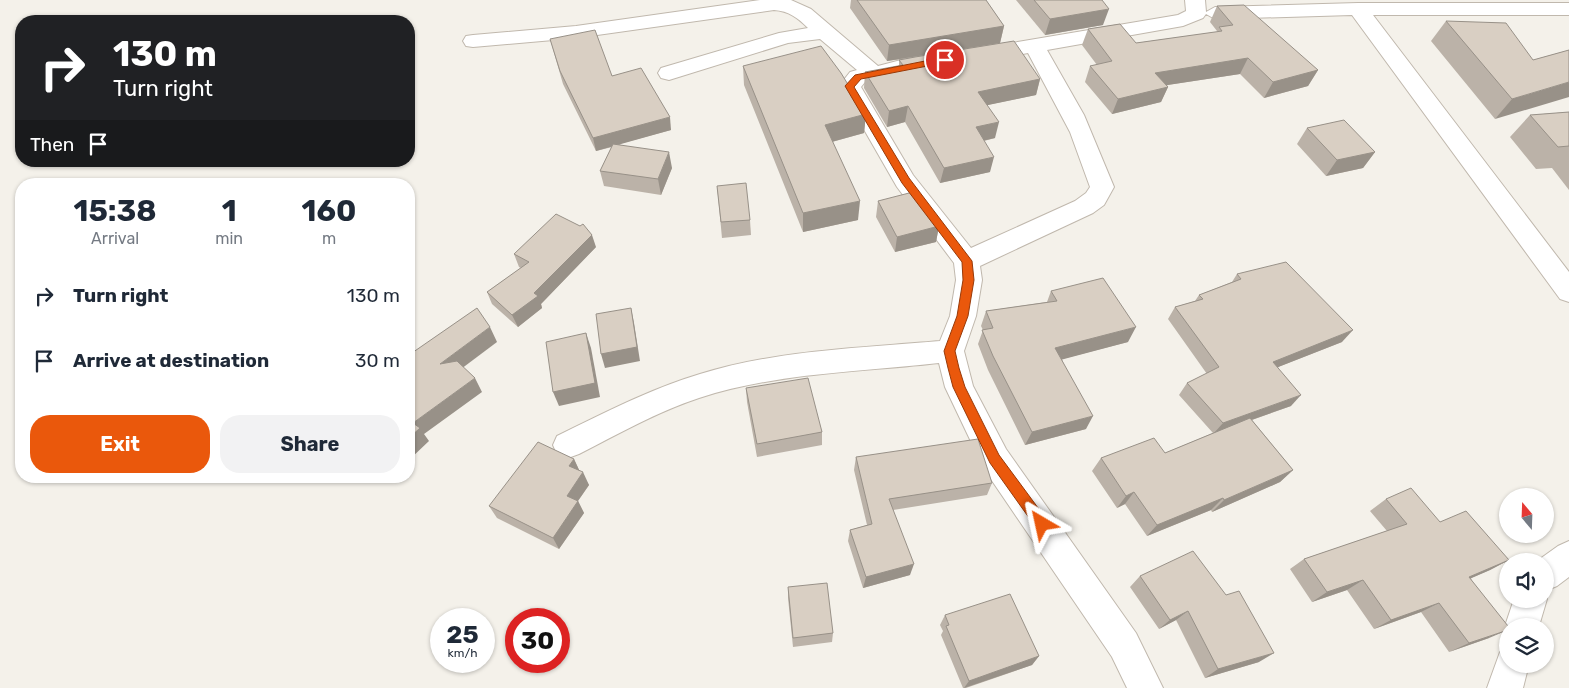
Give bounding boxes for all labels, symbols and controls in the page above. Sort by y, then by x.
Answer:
text: 130 m [113,33,217,75]
icon: right [30,35,95,100]
pin [924,39,966,81]
icon: arrive [931,46,959,74]
text: Turn right [113,75,213,102]
icon: arrive [84,130,112,158]
text: Then [30,133,74,156]
text: 15:38 [74,193,157,229]
text: 1 [222,193,237,229]
text: 160 [302,193,356,229]
text: Arrival [91,229,139,248]
text: min [215,229,243,248]
text: m [322,229,336,248]
icon: right [30,282,58,310]
text: Turn right [73,284,168,307]
text: 130 m [347,284,400,307]
icon: arrive [30,347,58,375]
text: Arrive at destination [73,349,269,372]
text: 30 m [355,349,400,372]
button: Exit [30,415,210,473]
button: Share [220,415,400,473]
north arrow [1499,488,1554,542]
map controls [1499,488,1554,673]
position arrow [1015,497,1067,549]
button: sound [1499,553,1554,608]
speed limit sign: 30 [505,608,570,673]
button: layers [1499,618,1554,673]
text: 25 [446,620,479,649]
text: km/h [448,646,477,660]

